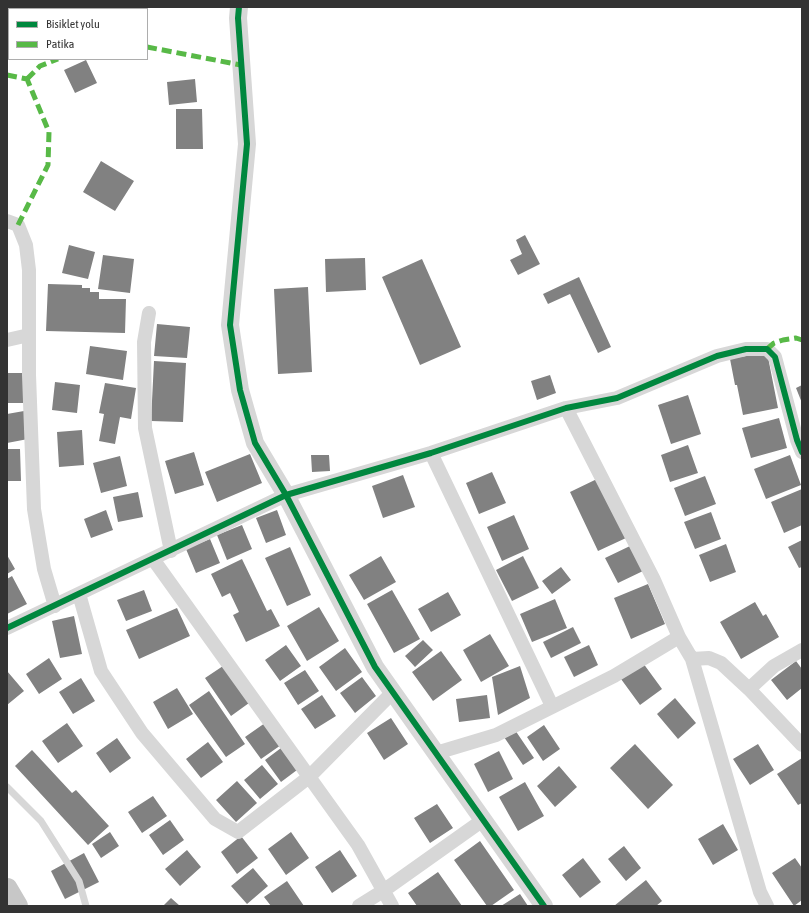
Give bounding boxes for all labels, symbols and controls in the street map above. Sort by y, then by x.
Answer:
legend [8,8,148,60]
text: Bisiklet yolu [46,17,100,31]
text: Patika [46,37,74,51]

